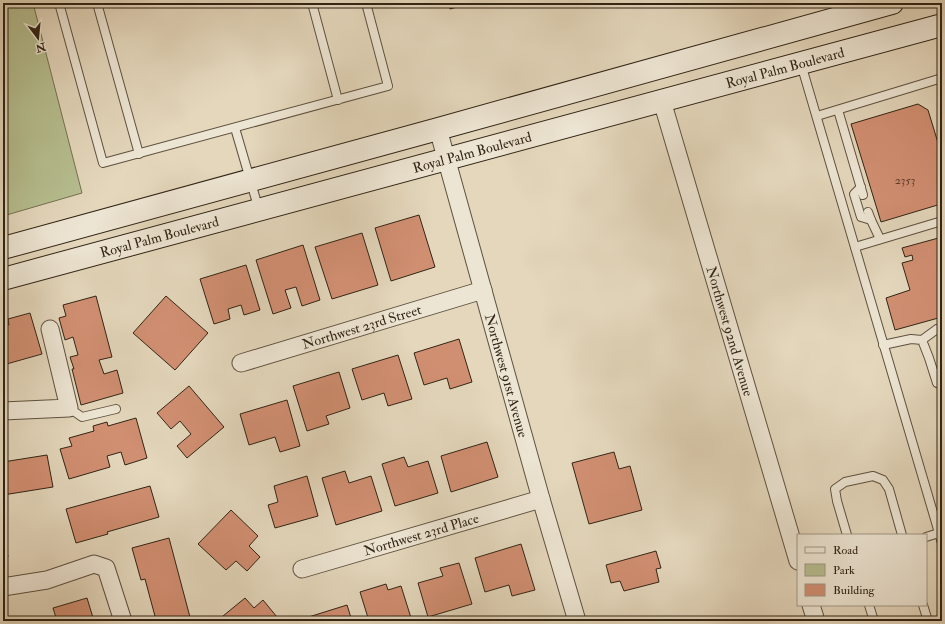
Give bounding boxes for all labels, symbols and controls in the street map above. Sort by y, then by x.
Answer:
north arrow [18,18,58,58]
text: N [33,39,48,55]
street label: Royal Palm Boulevard [724,44,846,92]
street label: Royal Palm Boulevard [411,128,534,177]
house number: 2353 [895,173,915,188]
street label: Royal Palm Boulevard [98,213,221,261]
street label: Northwest 92nd Avenue [702,264,757,398]
street label: Northwest 23rd Street [300,301,424,353]
street label: Northwest 91st Avenue [481,312,532,440]
street label: Northwest 23rd Place [362,510,481,560]
legend [797,534,927,606]
text: Road [833,543,858,558]
text: Park [833,563,855,578]
text: Building [833,583,876,598]

